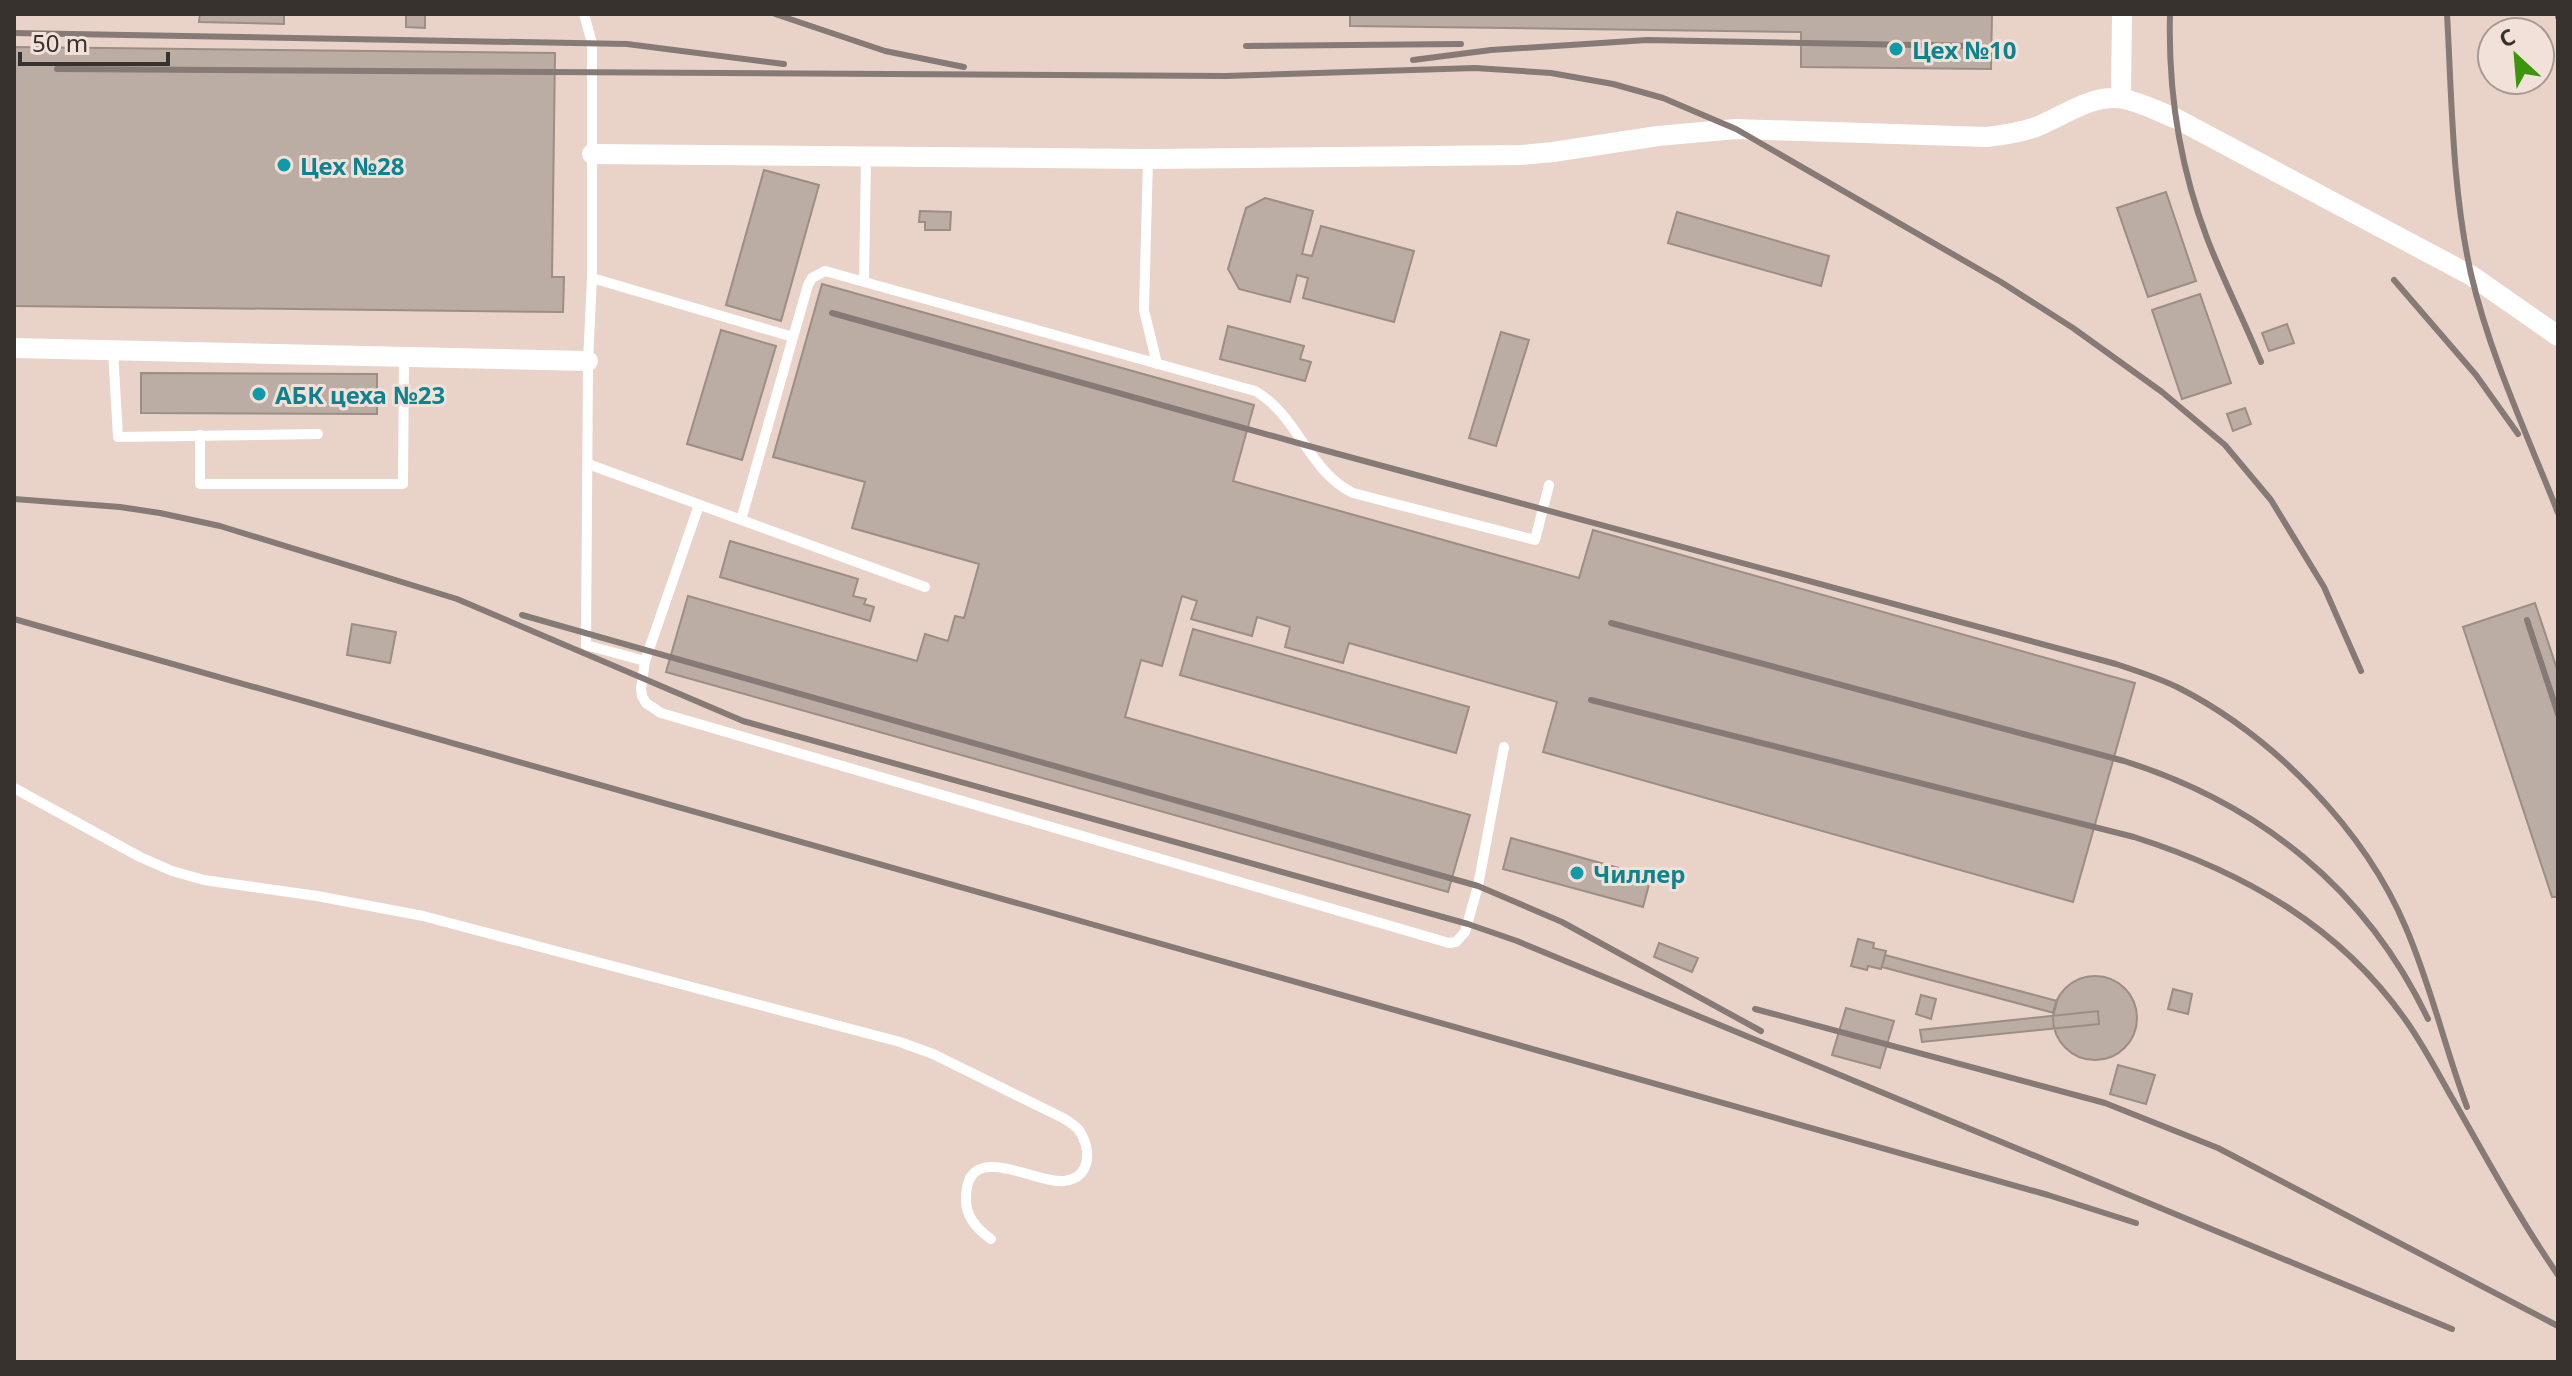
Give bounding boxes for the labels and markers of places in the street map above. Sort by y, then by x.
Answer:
place label: Цех №10 [1912,33,2016,66]
marker: Цех №10 [1887,40,1905,58]
place label: Цех №28 [300,149,404,182]
marker: Цех №28 [275,156,293,174]
place label: АБК цеха №23 [275,378,445,411]
marker: АБК цеха №23 [250,385,268,403]
place label: Чиллер [1593,857,1686,890]
marker: Чиллер [1568,864,1586,882]

